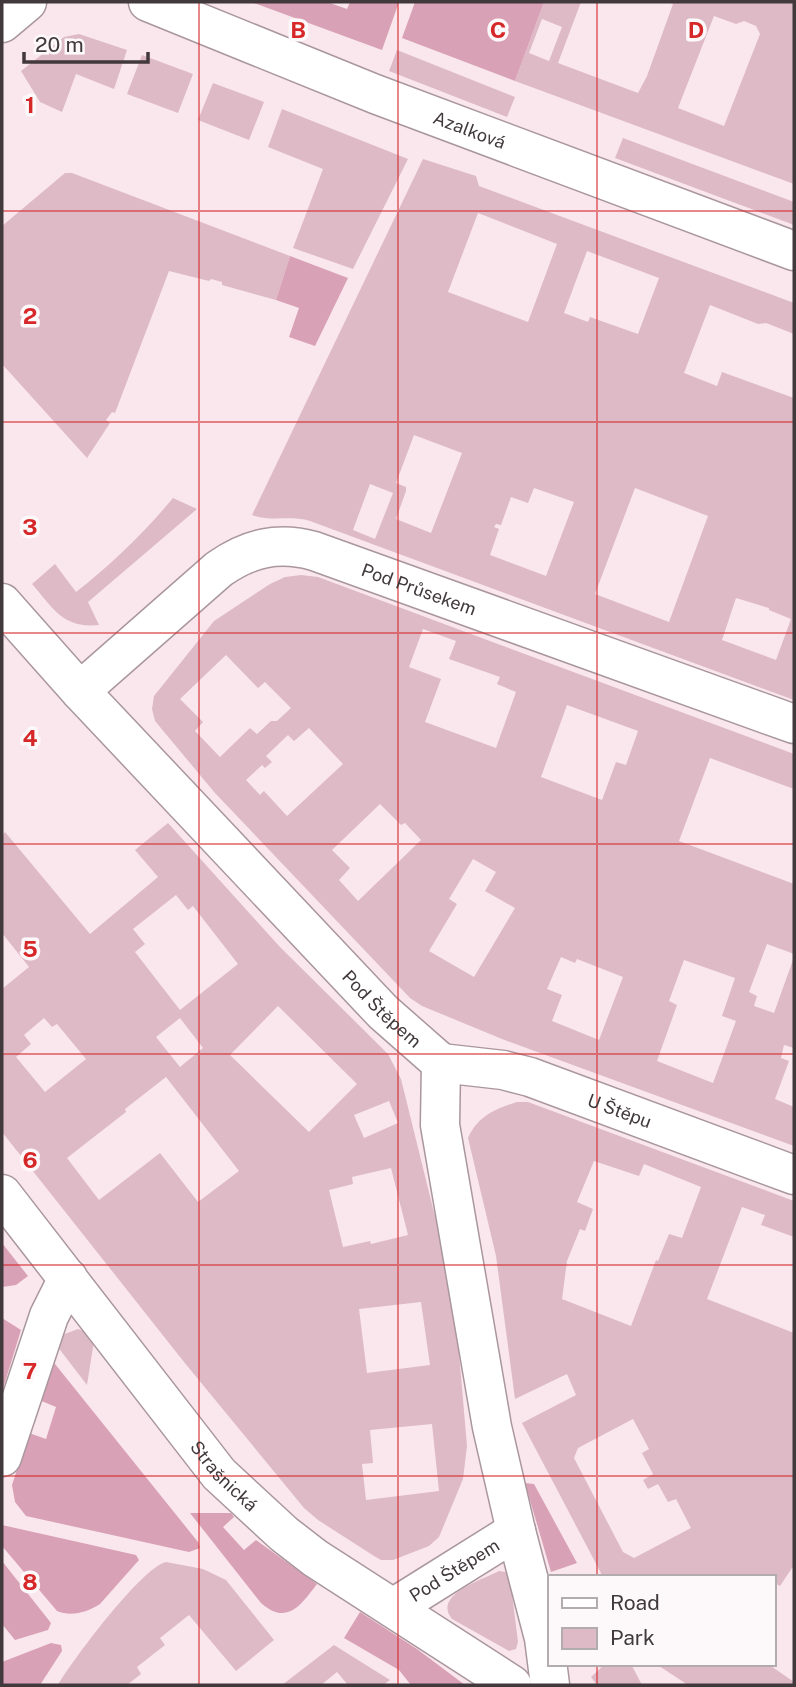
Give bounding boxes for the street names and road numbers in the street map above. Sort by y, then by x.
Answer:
street label: Azalková [431,106,509,153]
street label: Pod Průsekem [359,559,479,619]
street label: Pod Štěpem [338,966,426,1051]
street label: U Štěpu [585,1089,655,1132]
street label: Strašnická [186,1436,262,1515]
street label: Pod Štěpem [405,1534,503,1606]

